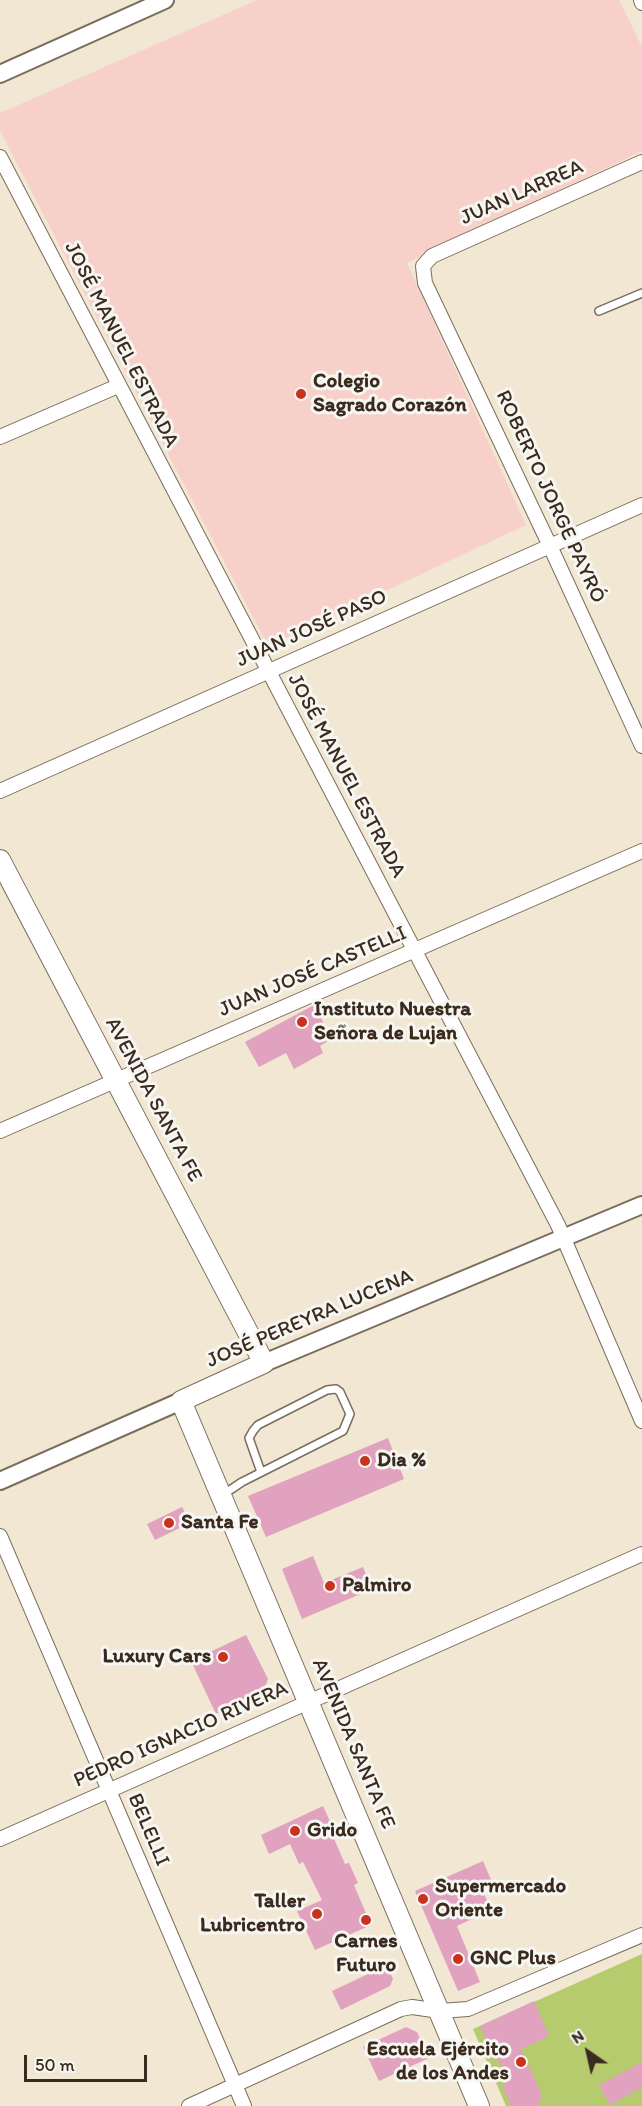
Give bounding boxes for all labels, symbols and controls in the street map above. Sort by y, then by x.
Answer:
street label: JUAN LARREA [457,155,587,231]
street label: JOSÉ MANUEL ESTRADA [58,238,184,452]
place label: Colegio Sagrado Corazón [313,369,467,419]
marker: Colegio Sagrado Corazón [294,387,308,401]
street label: ROBERTO JORGE PAYRÓ [490,387,610,607]
street label: JUAN JOSÉ PASO [233,585,391,673]
street label: JOSÉ MANUEL ESTRADA [281,670,411,882]
street label: JUAN JOSÉ CASTELLI [215,921,411,1023]
place label: Instituto Nuestra Señora de Lujan [314,997,471,1047]
street label: AVENIDA SANTA FE [99,1013,207,1187]
marker: Instituto Nuestra Señora de Lujan [295,1015,309,1029]
street label: JOSÉ PEREYRA LUCENA [203,1264,417,1374]
place label: Dia % [377,1448,426,1474]
marker: Dia % [358,1454,372,1468]
place label: Santa Fe [181,1510,259,1536]
marker: Santa Fe [162,1516,176,1530]
place label: Palmiro [342,1573,411,1599]
marker: Palmiro [323,1579,337,1593]
place label: Luxury Cars [102,1644,211,1670]
marker: Luxury Cars [216,1650,230,1664]
street label: AVENIDA SANTA FE [306,1655,400,1833]
street label: PEDRO IGNACIO RIVERA [70,1676,292,1794]
street label: BELELLI [121,1790,175,1870]
place label: Grido [307,1818,357,1844]
marker: Grido [288,1824,302,1838]
place label: Supermercado Oriente [435,1874,566,1924]
place label: Taller Lubricentro [200,1889,305,1939]
marker: Supermercado Oriente [416,1892,430,1906]
marker: Taller Lubricentro [310,1907,324,1921]
marker: Carnes Futuro [359,1913,373,1927]
place label: Carnes Futuro [334,1929,398,1979]
place label: GNC Plus [470,1946,556,1972]
marker: GNC Plus [451,1952,465,1966]
north arrow [558,2022,618,2082]
text: N [568,2026,587,2048]
place label: Escuela Ejército de los Andes [367,2037,509,2087]
scale bar [27,2043,150,2081]
text: 50 m [35,2054,75,2076]
marker: Escuela Ejército de los Andes [514,2055,528,2069]

